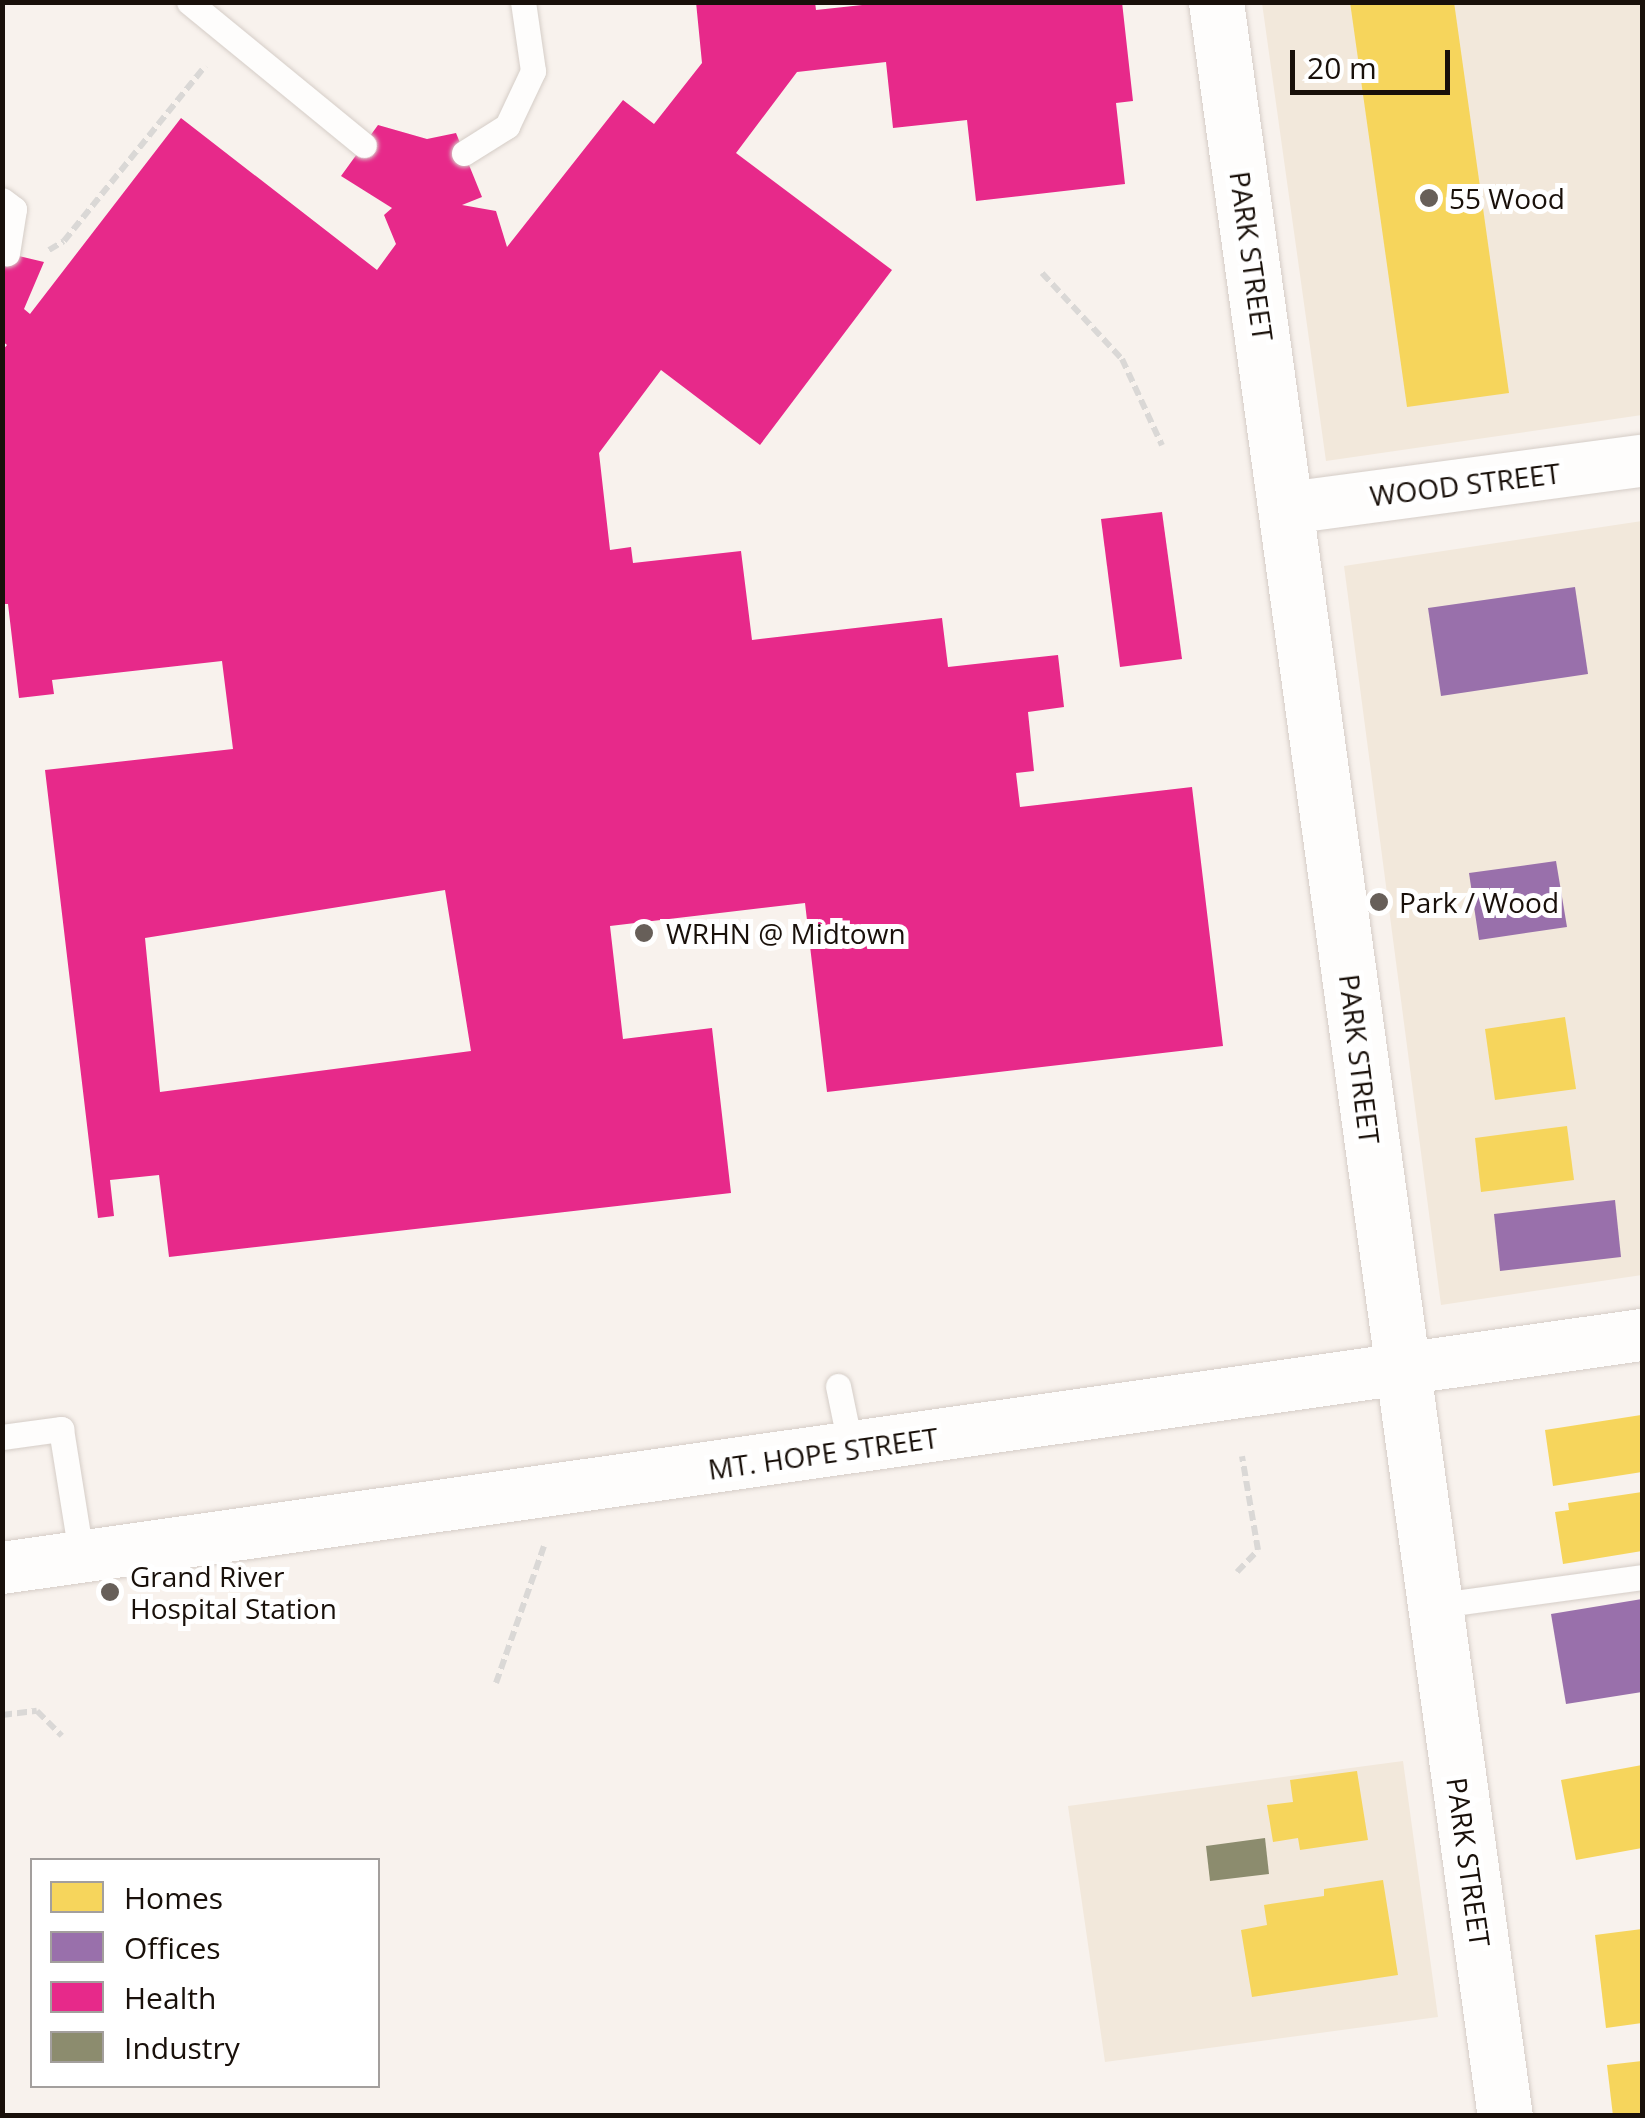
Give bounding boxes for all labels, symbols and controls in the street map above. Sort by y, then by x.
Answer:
scale bar [1295,30,1455,92]
text: 20 m [1307,47,1377,88]
street label: PARK STREET [1223,169,1281,343]
place label: 55 Wood [1449,181,1565,215]
marker: 55 Wood [1418,187,1440,209]
street label: WOOD STREET [1368,456,1562,512]
place label: Park / Wood [1399,885,1559,919]
marker: Park / Wood [1368,891,1390,913]
place label: WRHN @ Midtown [666,916,906,950]
marker: WRHN @ Midtown [631,920,657,946]
street label: PARK STREET [1333,972,1387,1146]
street label: MT. HOPE STREET [706,1420,940,1486]
place label: Grand River Hospital Station [130,1559,337,1625]
marker: Grand River Hospital Station [99,1581,121,1603]
street label: PARK STREET [1440,1775,1498,1949]
legend [30,1858,380,2088]
text: Homes [124,1877,223,1918]
text: Offices [124,1927,221,1968]
text: Health [124,1977,216,2018]
text: Industry [124,2027,240,2068]

